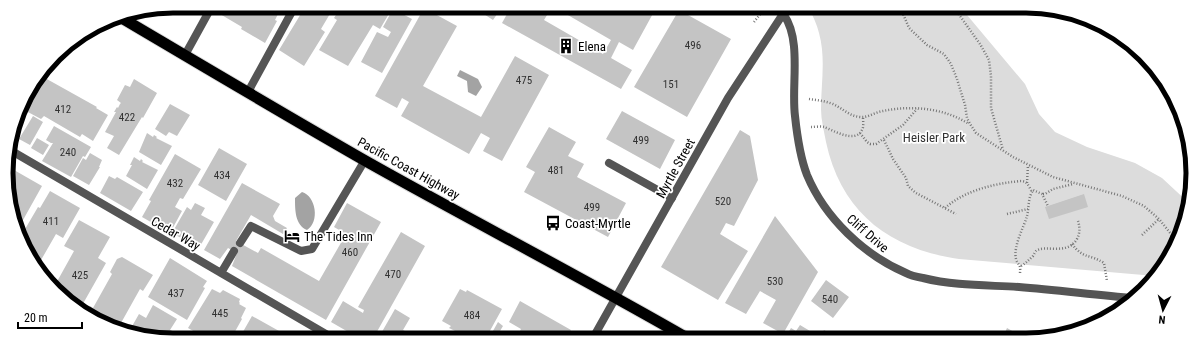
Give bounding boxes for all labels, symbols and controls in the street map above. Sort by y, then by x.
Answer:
building icon: Elena [557,37,575,55]
place label: Elena [578,39,606,54]
house number: 496 [685,39,701,52]
house number: 475 [516,74,532,87]
house number: 151 [663,78,679,91]
house number: 412 [55,103,71,116]
house number: 422 [119,111,135,124]
park label: Heisler Park [903,130,965,145]
street label: Pacific Coast Highway [355,134,463,203]
house number: 499 [633,134,649,147]
street label: Myrtle Street [653,136,698,201]
house number: 240 [60,146,76,159]
house number: 481 [548,164,564,177]
house number: 434 [214,169,231,182]
house number: 432 [167,177,183,190]
house number: 520 [715,195,731,208]
house number: 499 [584,201,600,214]
street label: Cliff Drive [844,211,892,256]
street label: Cedar Way [148,213,204,254]
bus stop icon: Coast-Myrtle [544,214,562,232]
house number: 411 [43,215,59,228]
place label: Coast-Myrtle [565,216,631,231]
hotel icon: The Tides Inn [283,227,301,245]
place label: The Tides Inn [304,229,373,244]
house number: 460 [342,246,358,259]
house number: 470 [385,268,401,281]
house number: 425 [72,269,88,282]
house number: 530 [767,275,783,288]
house number: 437 [168,287,184,300]
north arrow [1143,290,1183,330]
house number: 540 [822,293,838,306]
scale bar [18,304,82,330]
house number: 445 [212,307,228,320]
house number: 484 [464,309,481,322]
text: 20 m [24,311,48,325]
text: N [1158,313,1166,326]

